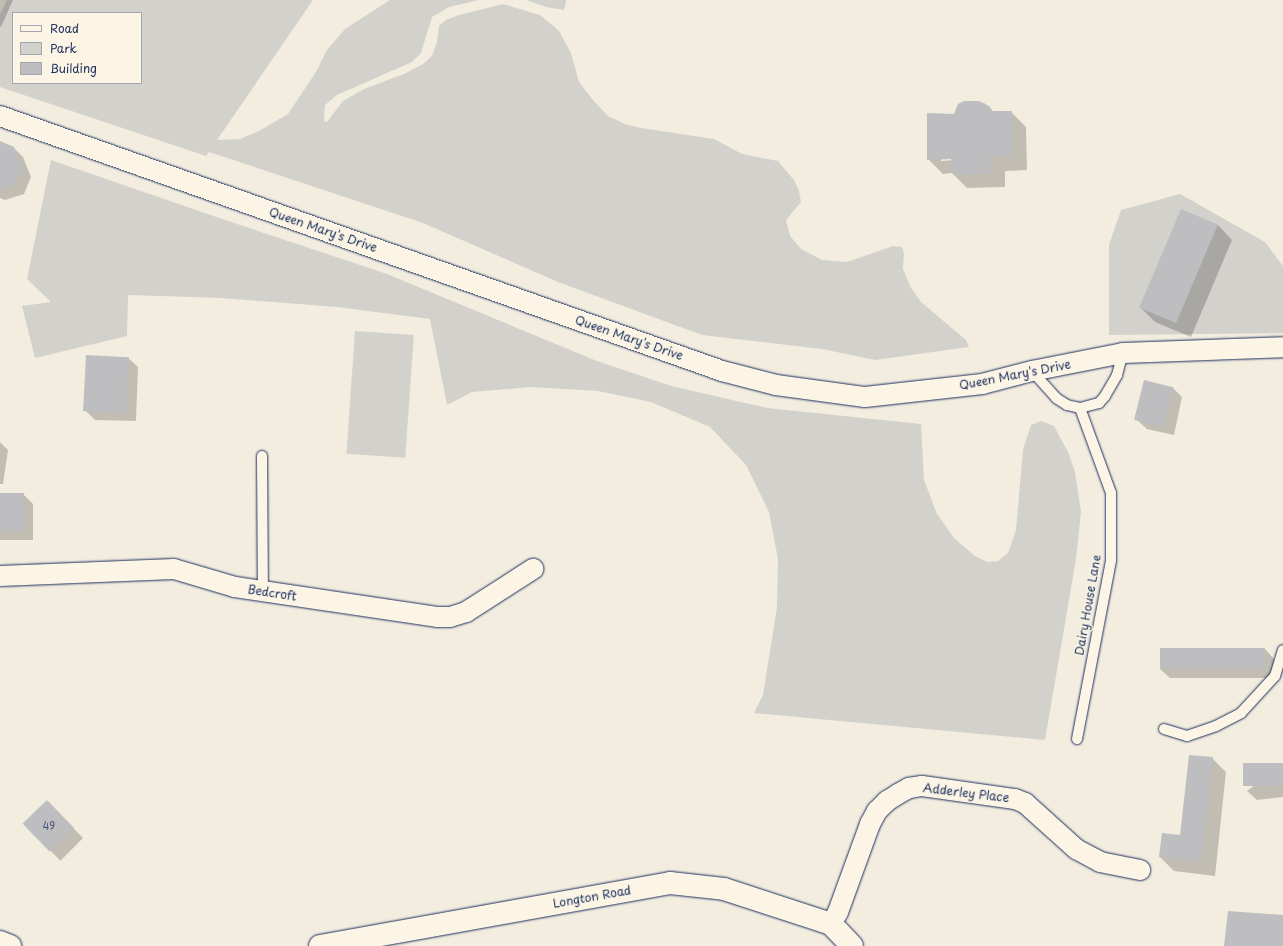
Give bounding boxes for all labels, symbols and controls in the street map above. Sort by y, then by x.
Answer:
legend [12,12,142,84]
text: Road [50,19,79,37]
text: Park [50,39,77,57]
text: Building [50,59,97,77]
street label: Queen Mary's Drive [266,205,380,255]
street label: Queen Mary's Drive [572,313,686,363]
street label: Queen Mary's Drive [957,357,1073,393]
street label: Dairy House Lane [1072,553,1104,657]
street label: Bedcroft [247,582,297,604]
street label: Adderley Place [922,781,1010,805]
house number: 49 [43,820,55,832]
street label: Longton Road [552,883,632,911]

